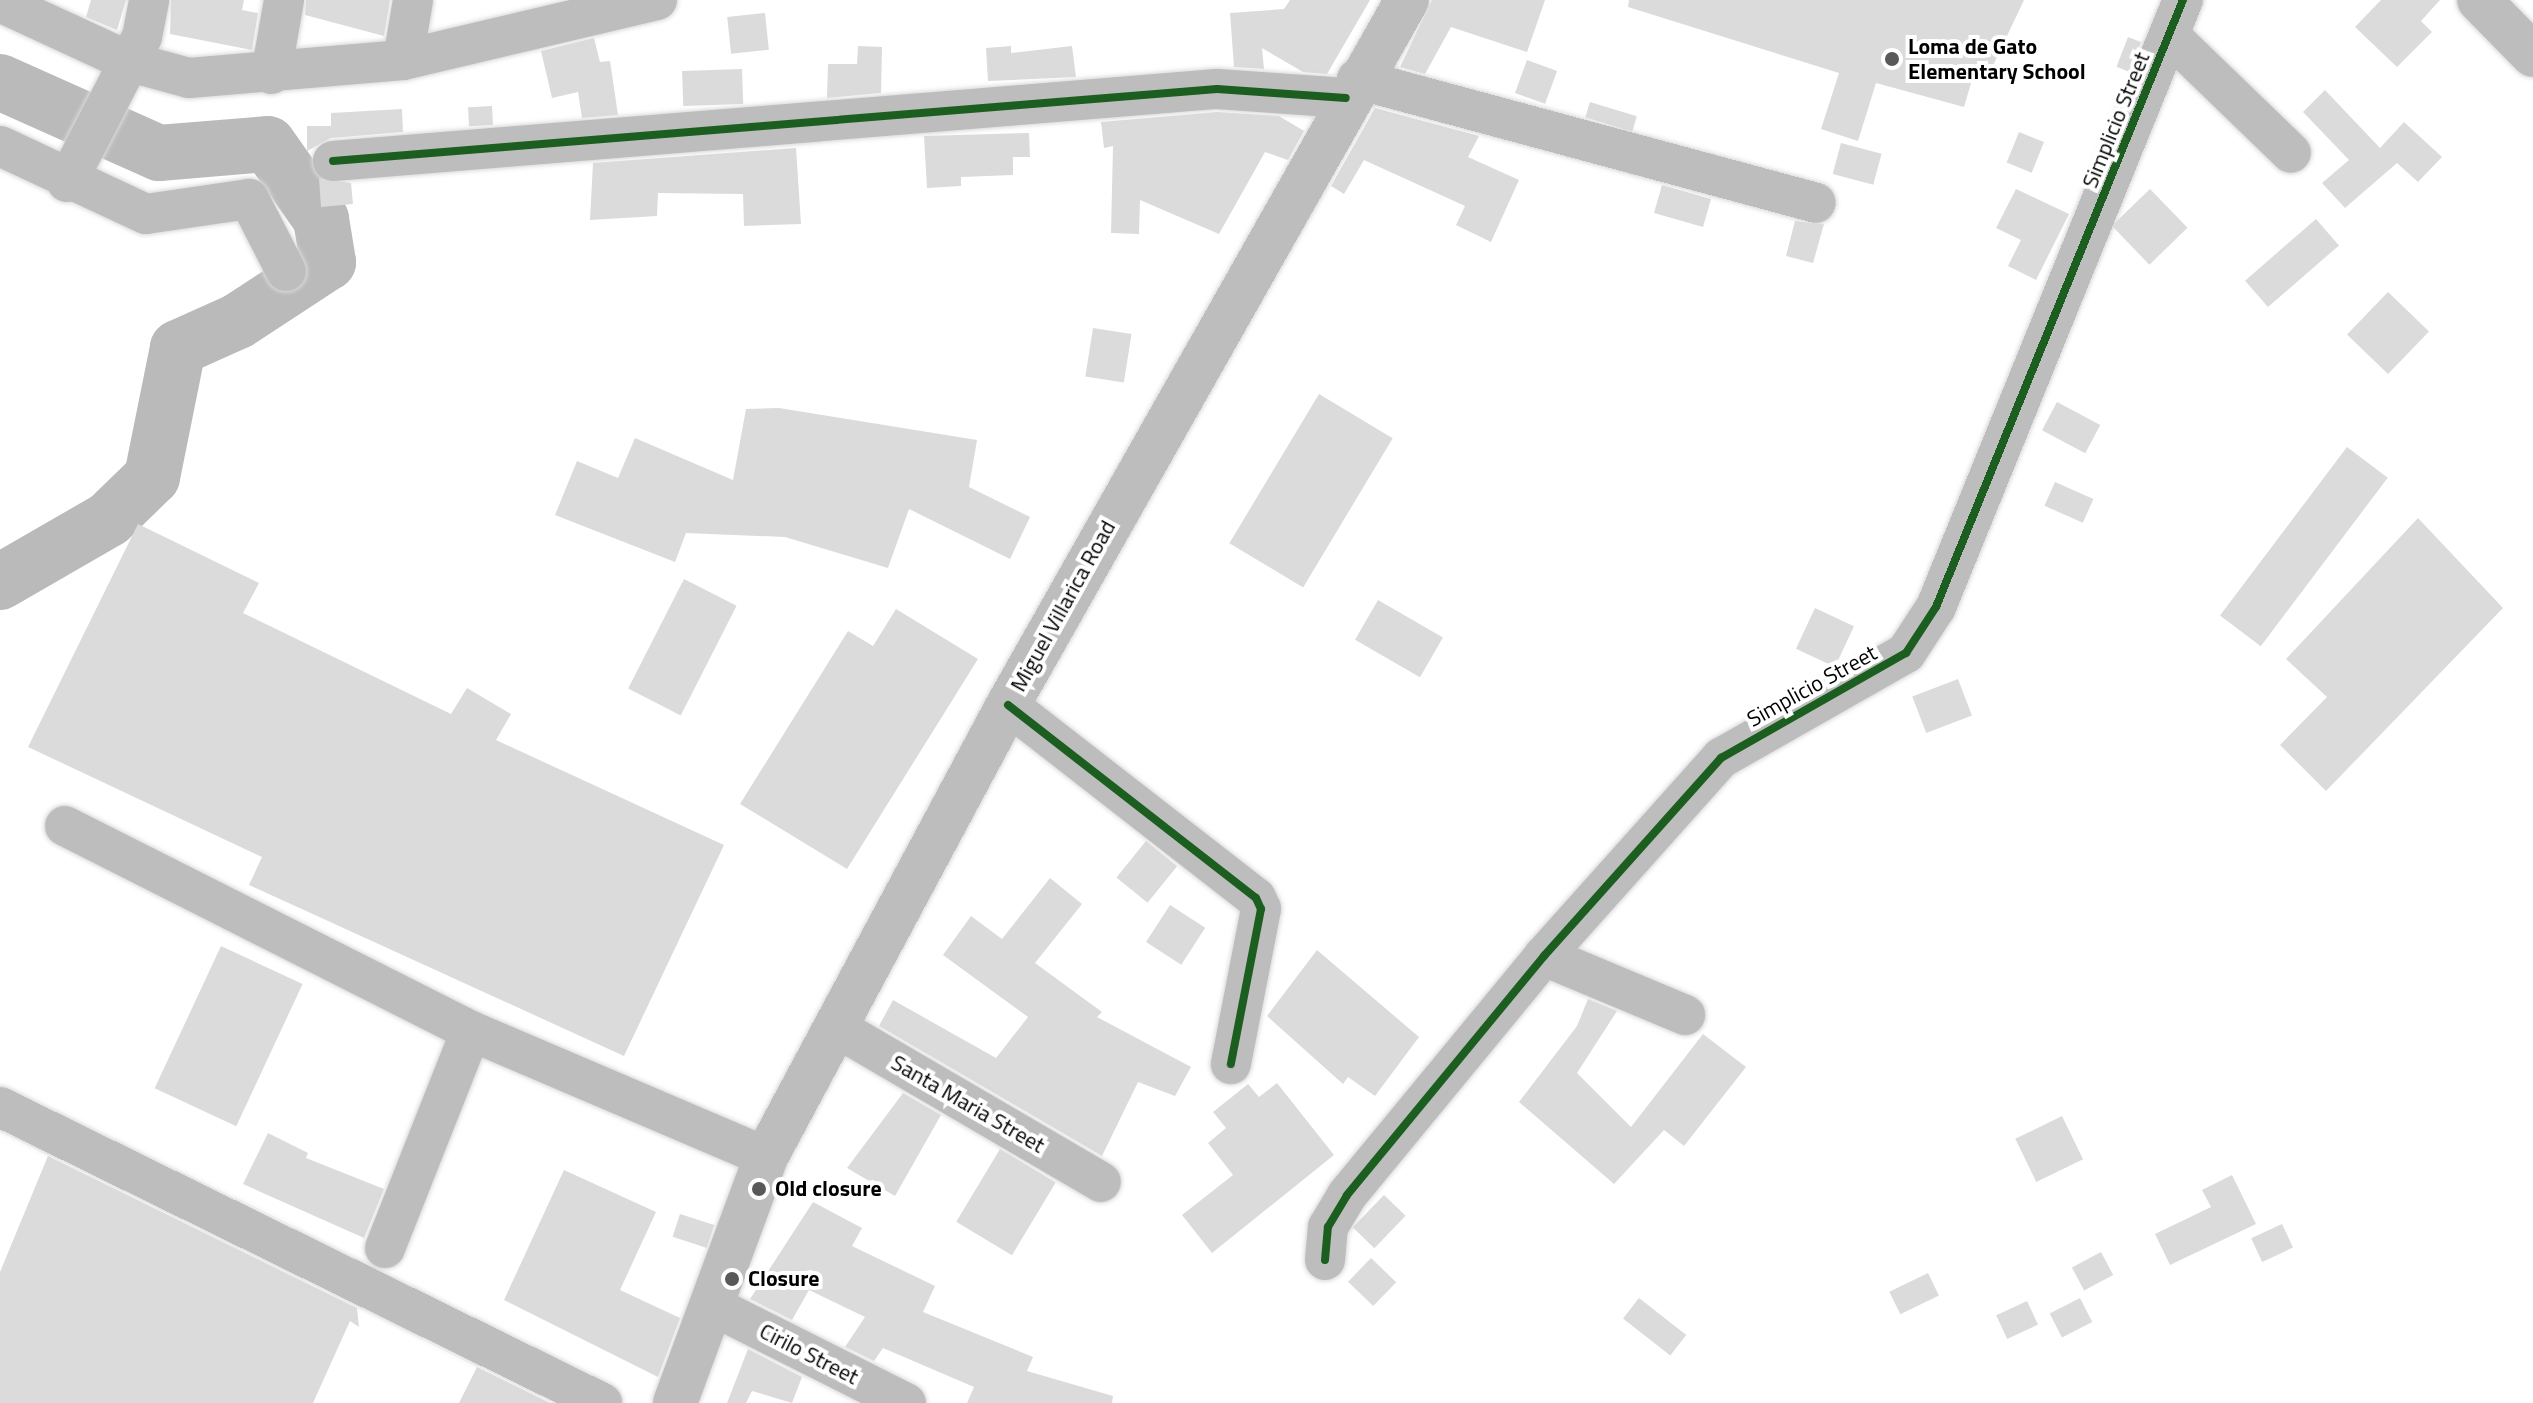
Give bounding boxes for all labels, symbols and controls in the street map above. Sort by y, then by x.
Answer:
place label: Loma de Gato Elementary School [1908,33,2086,84]
street label: Simplicio Street [2077,48,2155,192]
marker: Loma de Gato Elementary School [1883,50,1901,68]
street label: Miguel Villarica Road [1005,516,1121,696]
street label: Simplicio Street [1743,639,1881,733]
street label: Santa Maria Street [887,1049,1049,1159]
place label: Old closure [775,1176,882,1202]
marker: Old closure [750,1180,768,1198]
place label: Closure [748,1266,820,1292]
marker: Closure [723,1270,741,1288]
street label: Cirilo Street [755,1318,863,1390]

